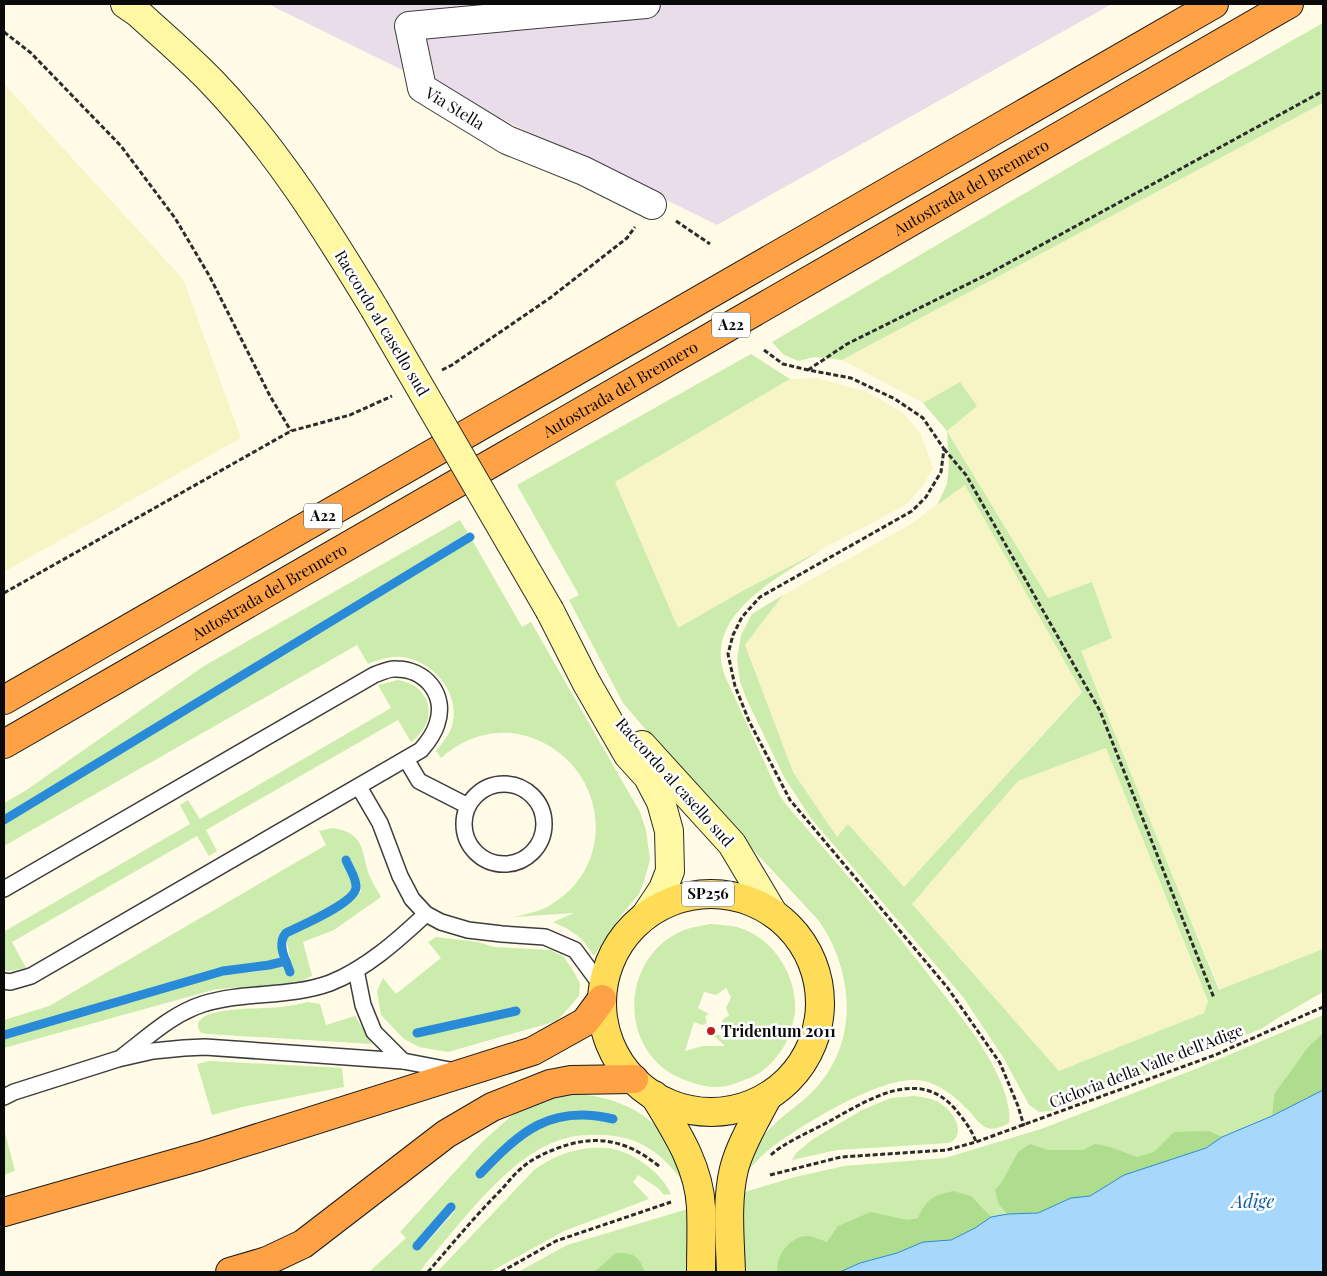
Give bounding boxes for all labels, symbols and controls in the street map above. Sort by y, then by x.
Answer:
street label: Via Stella [421,81,489,134]
street label: Autostrada del Brennero [889,134,1053,240]
street label: Raccordo al casello sud [331,246,434,400]
road number: A22 [712,312,750,338]
street label: Autostrada del Brennero [538,336,702,442]
road number: A22 [304,504,342,528]
street label: Autostrada del Brennero [187,538,351,644]
street label: Raccordo al casello sud [612,713,739,851]
road number: SP256 [682,882,734,906]
street label: Ciclovia della Valle dell'Adige [1046,1019,1246,1112]
place label: Tridentum 2011 [721,1020,836,1041]
marker: Tridentum 2011 [705,1025,717,1037]
water label: Adige [1230,1189,1274,1213]

